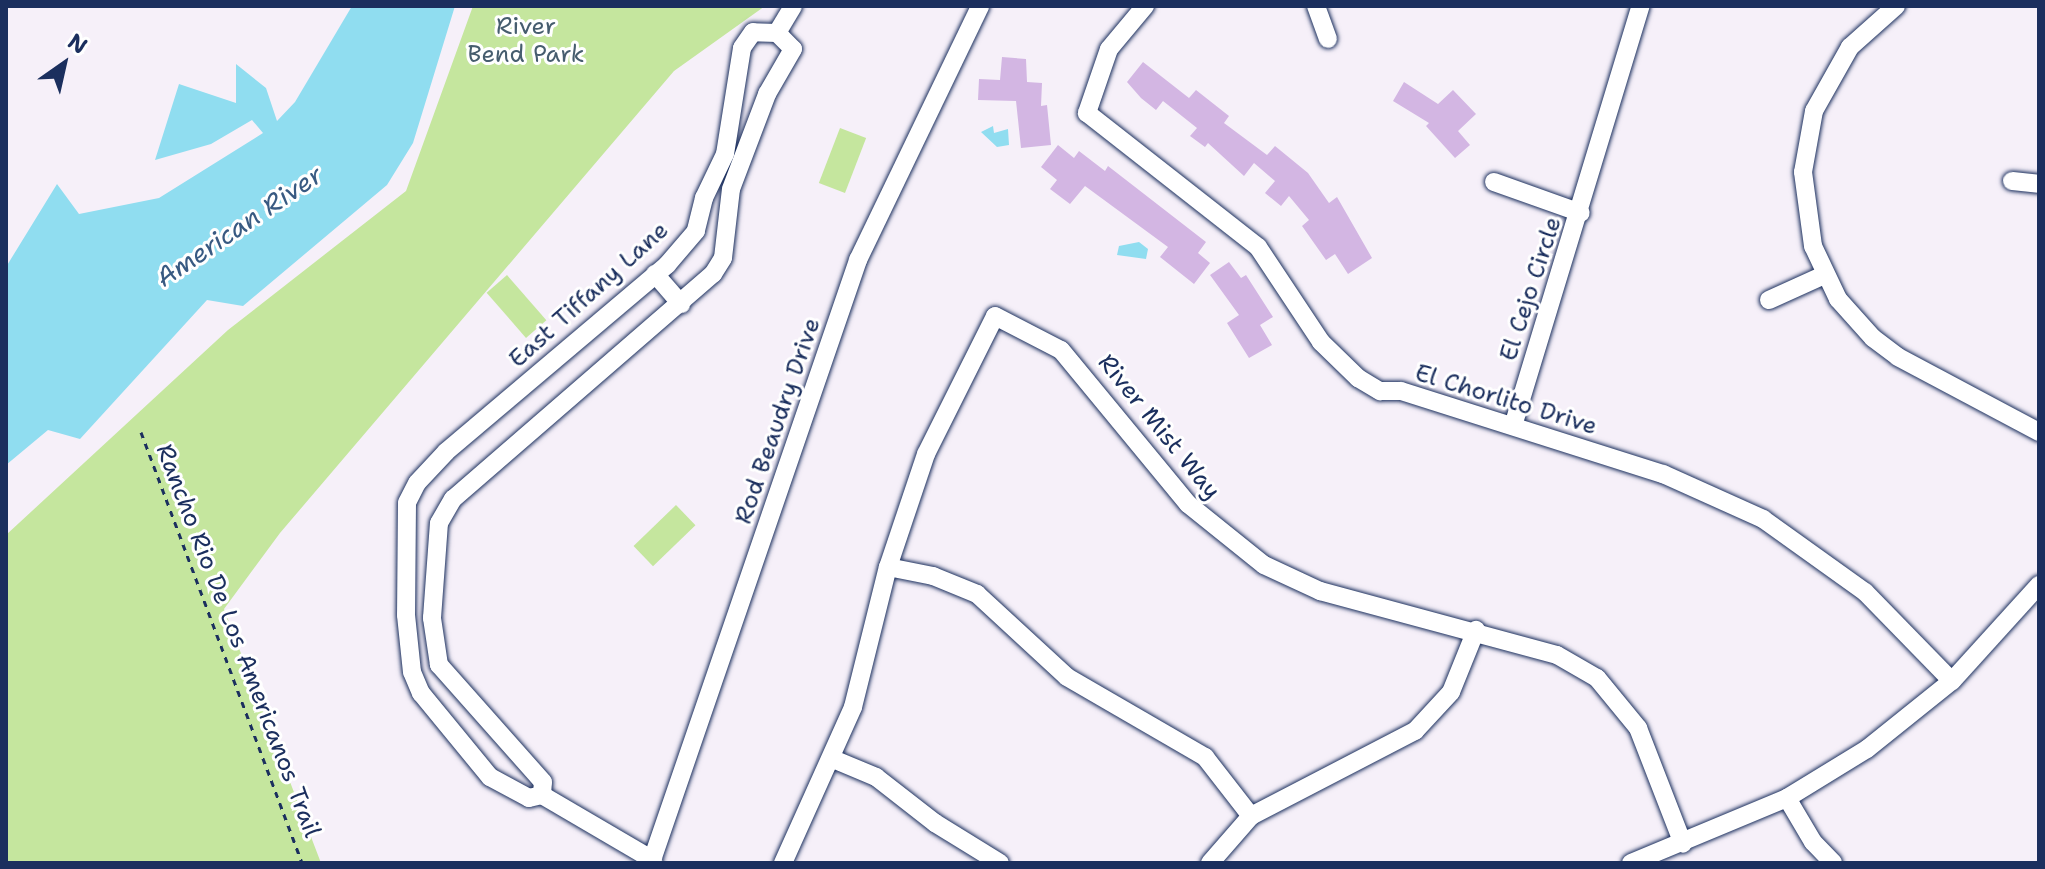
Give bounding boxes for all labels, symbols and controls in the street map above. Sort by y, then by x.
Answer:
park label: River Bend Park [468,13,584,69]
north arrow [24,24,104,104]
text: N [62,27,93,61]
water label: American River [150,159,328,293]
street label: El Cejo Circle [1494,213,1568,365]
street label: East Tiffany Lane [503,216,675,374]
street label: Rod Beaudry Drive [729,314,827,528]
street label: River Mist Way [1092,349,1226,505]
street label: El Chorlito Drive [1411,359,1601,441]
street label: Rancho Rio De Los Americanos Trail [150,440,326,842]

